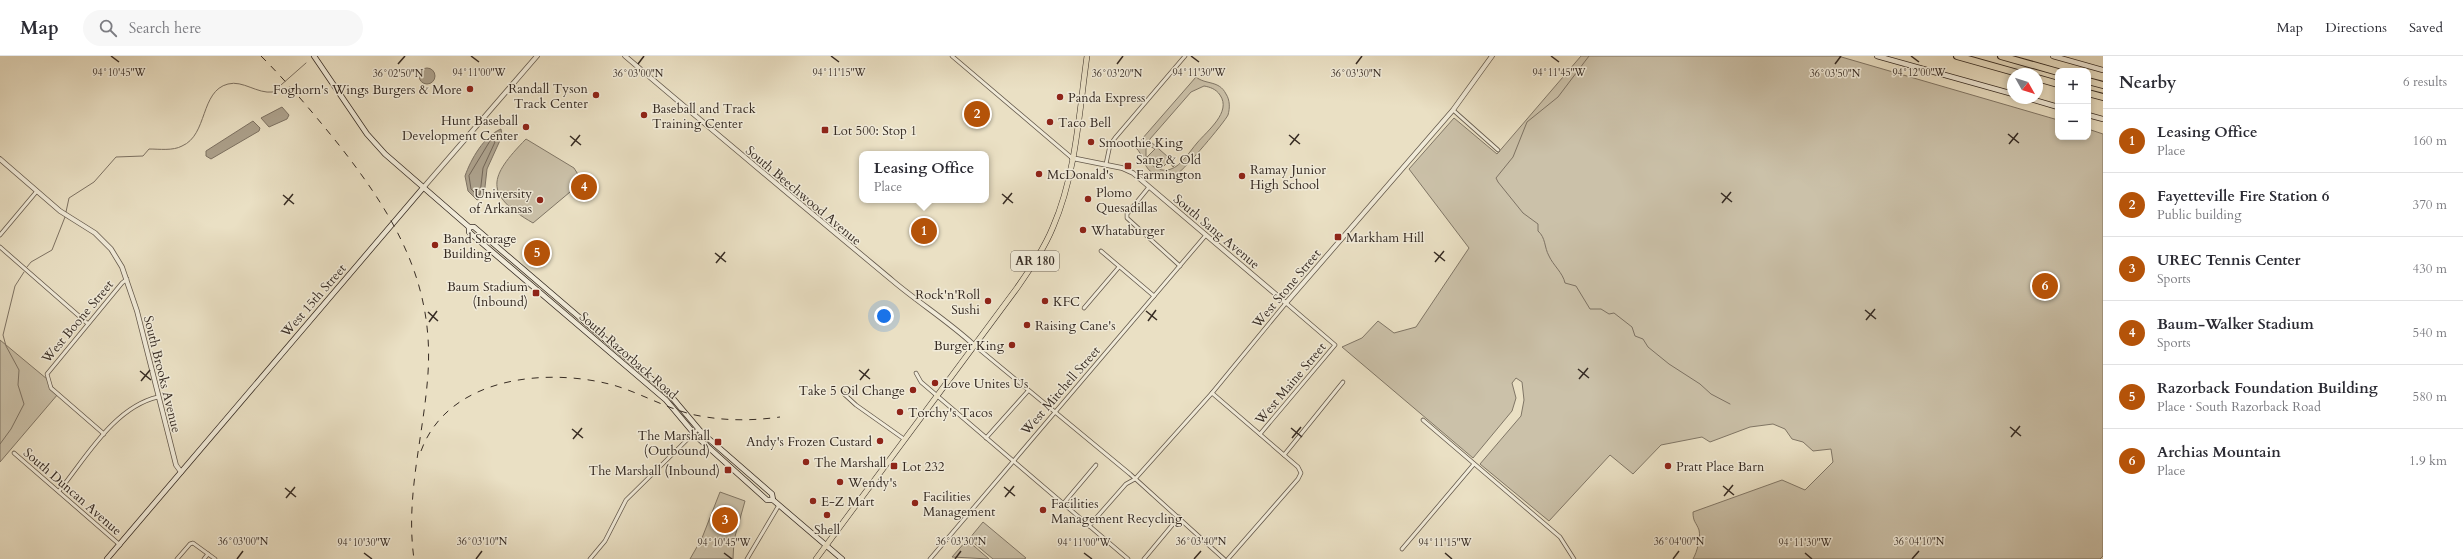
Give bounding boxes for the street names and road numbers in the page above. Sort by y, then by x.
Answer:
street label: South Beechwood Avenue [742,142,865,250]
street label: South Sang Avenue [1169,190,1264,273]
street label: West Stone Street [1248,245,1325,333]
road number: AR 180 [1011,251,1059,271]
street label: West 15th Street [276,260,351,342]
street label: West Boone Street [37,276,118,368]
street label: South Razorback Road [575,308,682,404]
street label: South Brooks Avenue [139,314,185,435]
street label: West Maine Street [1251,339,1330,429]
street label: West Mitchell Street [1016,342,1104,440]
street label: South Duncan Avenue [19,444,126,540]

